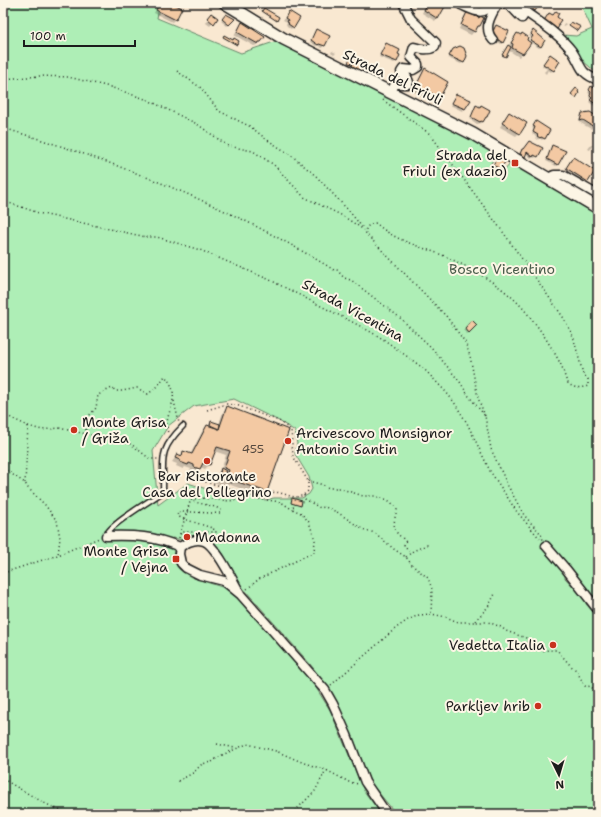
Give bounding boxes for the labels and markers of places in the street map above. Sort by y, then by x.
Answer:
place label: Strada del Friuli (ex dazio) [402,146,508,180]
marker: Strada del Friuli (ex dazio) [510,158,520,168]
place label: Monte Grisa / Griža [82,413,167,447]
place label: Arcivescovo Monsignor Antonio Santin [296,424,453,458]
marker: Monte Grisa / Griža [69,425,79,435]
marker: Arcivescovo Monsignor Antonio Santin [283,436,293,446]
marker: Bar Ristorante Casa del Pellegrino [202,456,212,466]
place label: Bar Ristorante Casa del Pellegrino [142,467,272,501]
place label: Madonna [195,528,260,546]
marker: Madonna [182,532,192,542]
place label: Monte Grisa / Vejna [83,542,168,576]
marker: Monte Grisa / Vejna [171,554,181,564]
place label: Vedetta Italia [449,636,545,654]
marker: Vedetta Italia [548,640,558,650]
place label: Parkljev hrib [446,697,530,715]
marker: Parkljev hrib [533,701,543,711]

